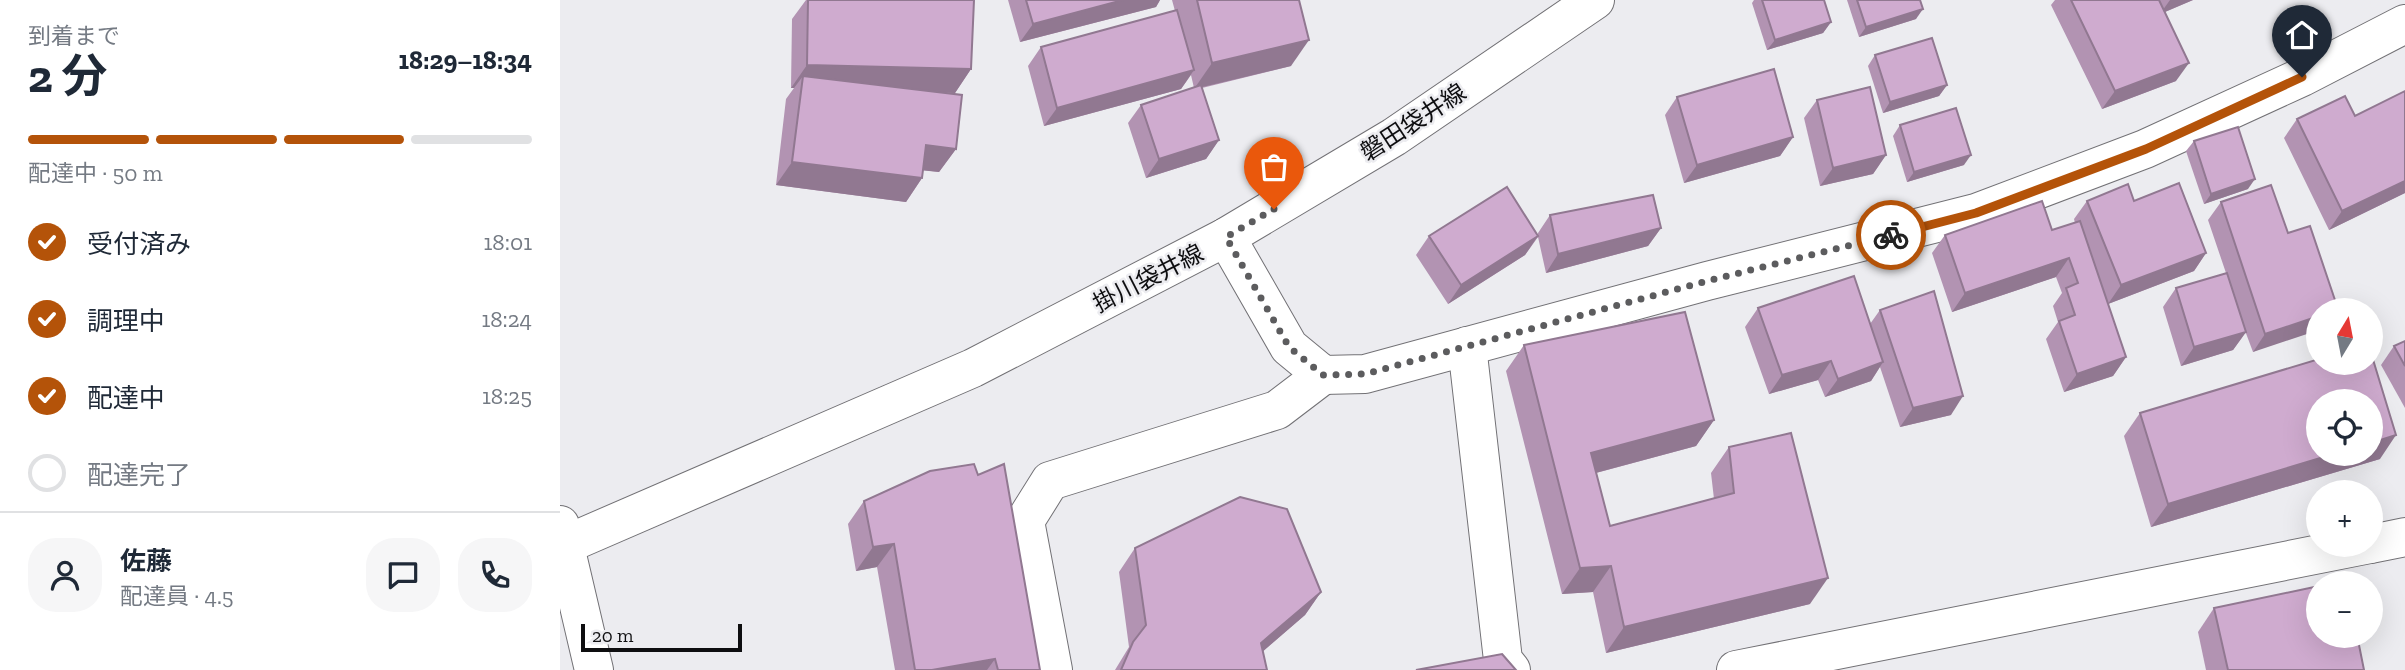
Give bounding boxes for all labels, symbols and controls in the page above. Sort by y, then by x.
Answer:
pin [2272,5,2332,77]
icon: home [2283,16,2321,54]
text: 到着まで [28,22,120,50]
text: 18:29–18:34 [398,44,532,76]
text: 2 分 [28,49,107,104]
street label: 磐田袋井線 [1355,77,1471,167]
pin [1244,137,1304,209]
icon: bag [1255,148,1293,186]
text: 配達中 · 50 m [28,159,163,187]
courier [1856,200,1926,270]
icon: bike [1872,216,1910,254]
icon: check [28,223,66,261]
text: 受付済み [87,228,191,260]
text: 18:01 [484,228,532,256]
street label: 掛川袋井線 [1088,238,1208,318]
north arrow [2306,298,2384,374]
map controls [2306,298,2383,648]
icon: check [28,300,66,338]
text: 調理中 [87,305,165,337]
text: 18:24 [481,305,532,333]
icon: check [28,377,66,415]
text: 配達中 [87,382,165,414]
text: 18:25 [482,382,532,410]
button: locate [2306,389,2383,466]
text: 配達完了 [87,459,191,491]
button: + [2306,480,2383,557]
button: person [28,538,102,612]
button: chat [366,538,440,612]
button: phone [458,538,532,612]
text: 佐藤 [120,545,172,577]
button: − [2306,571,2383,648]
text: 配達員 · 4.5 [120,582,234,610]
scale bar [581,621,742,653]
text: 20 m [592,624,633,647]

